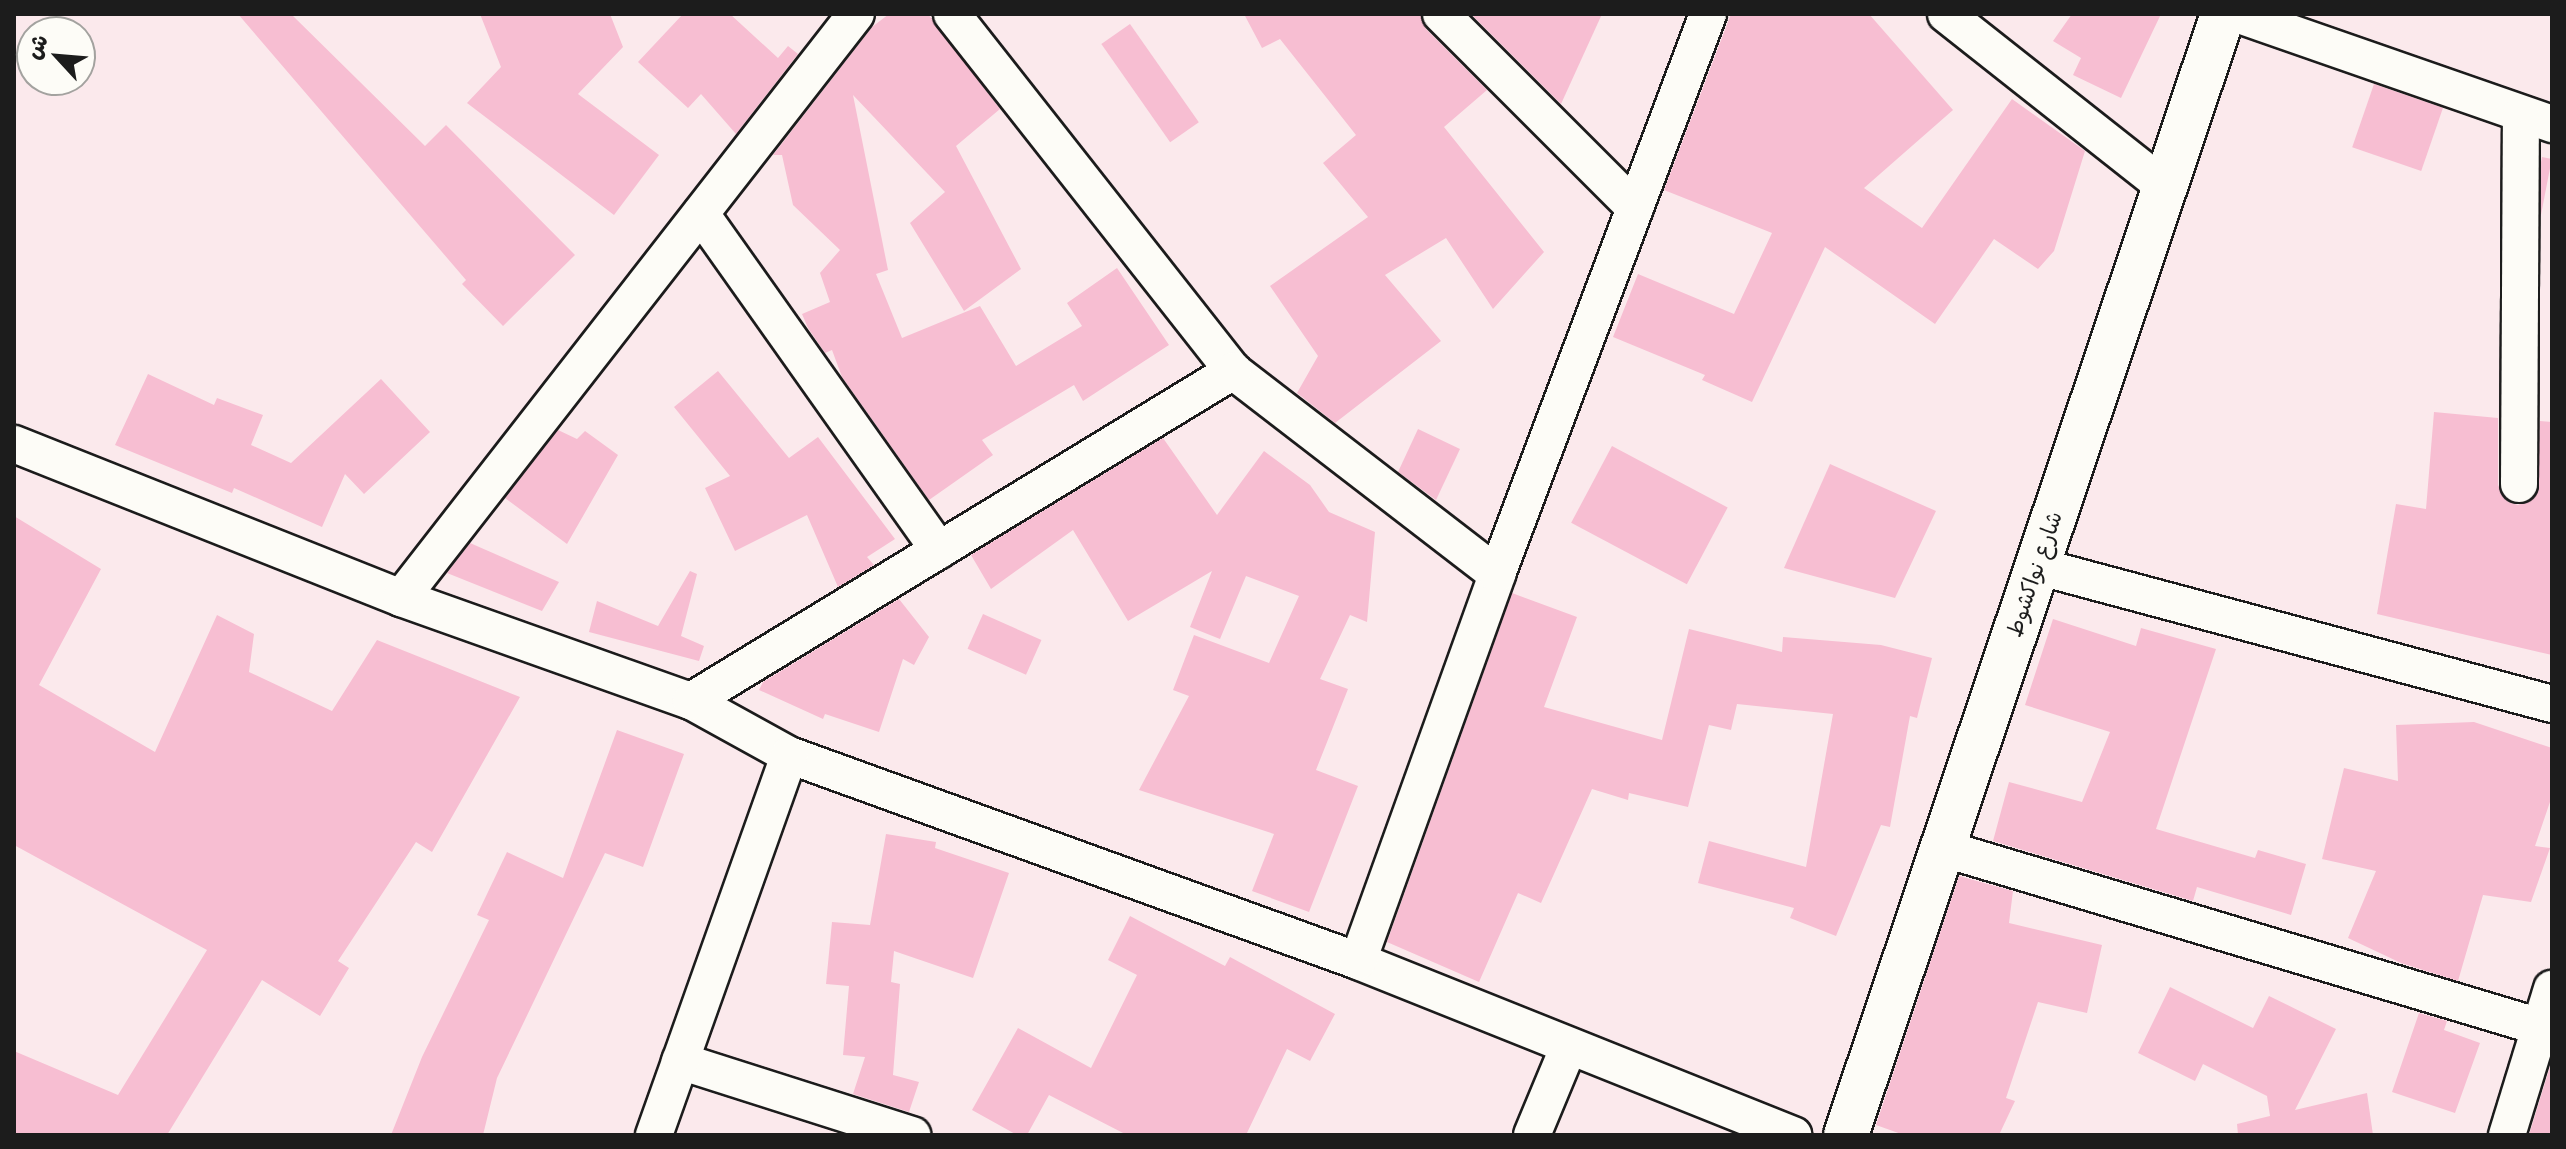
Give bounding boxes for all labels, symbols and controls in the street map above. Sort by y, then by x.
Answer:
north arrow [16,16,96,96]
text: ش [18,29,54,63]
street label: شارع نواكشوط [2000,508,2068,640]

